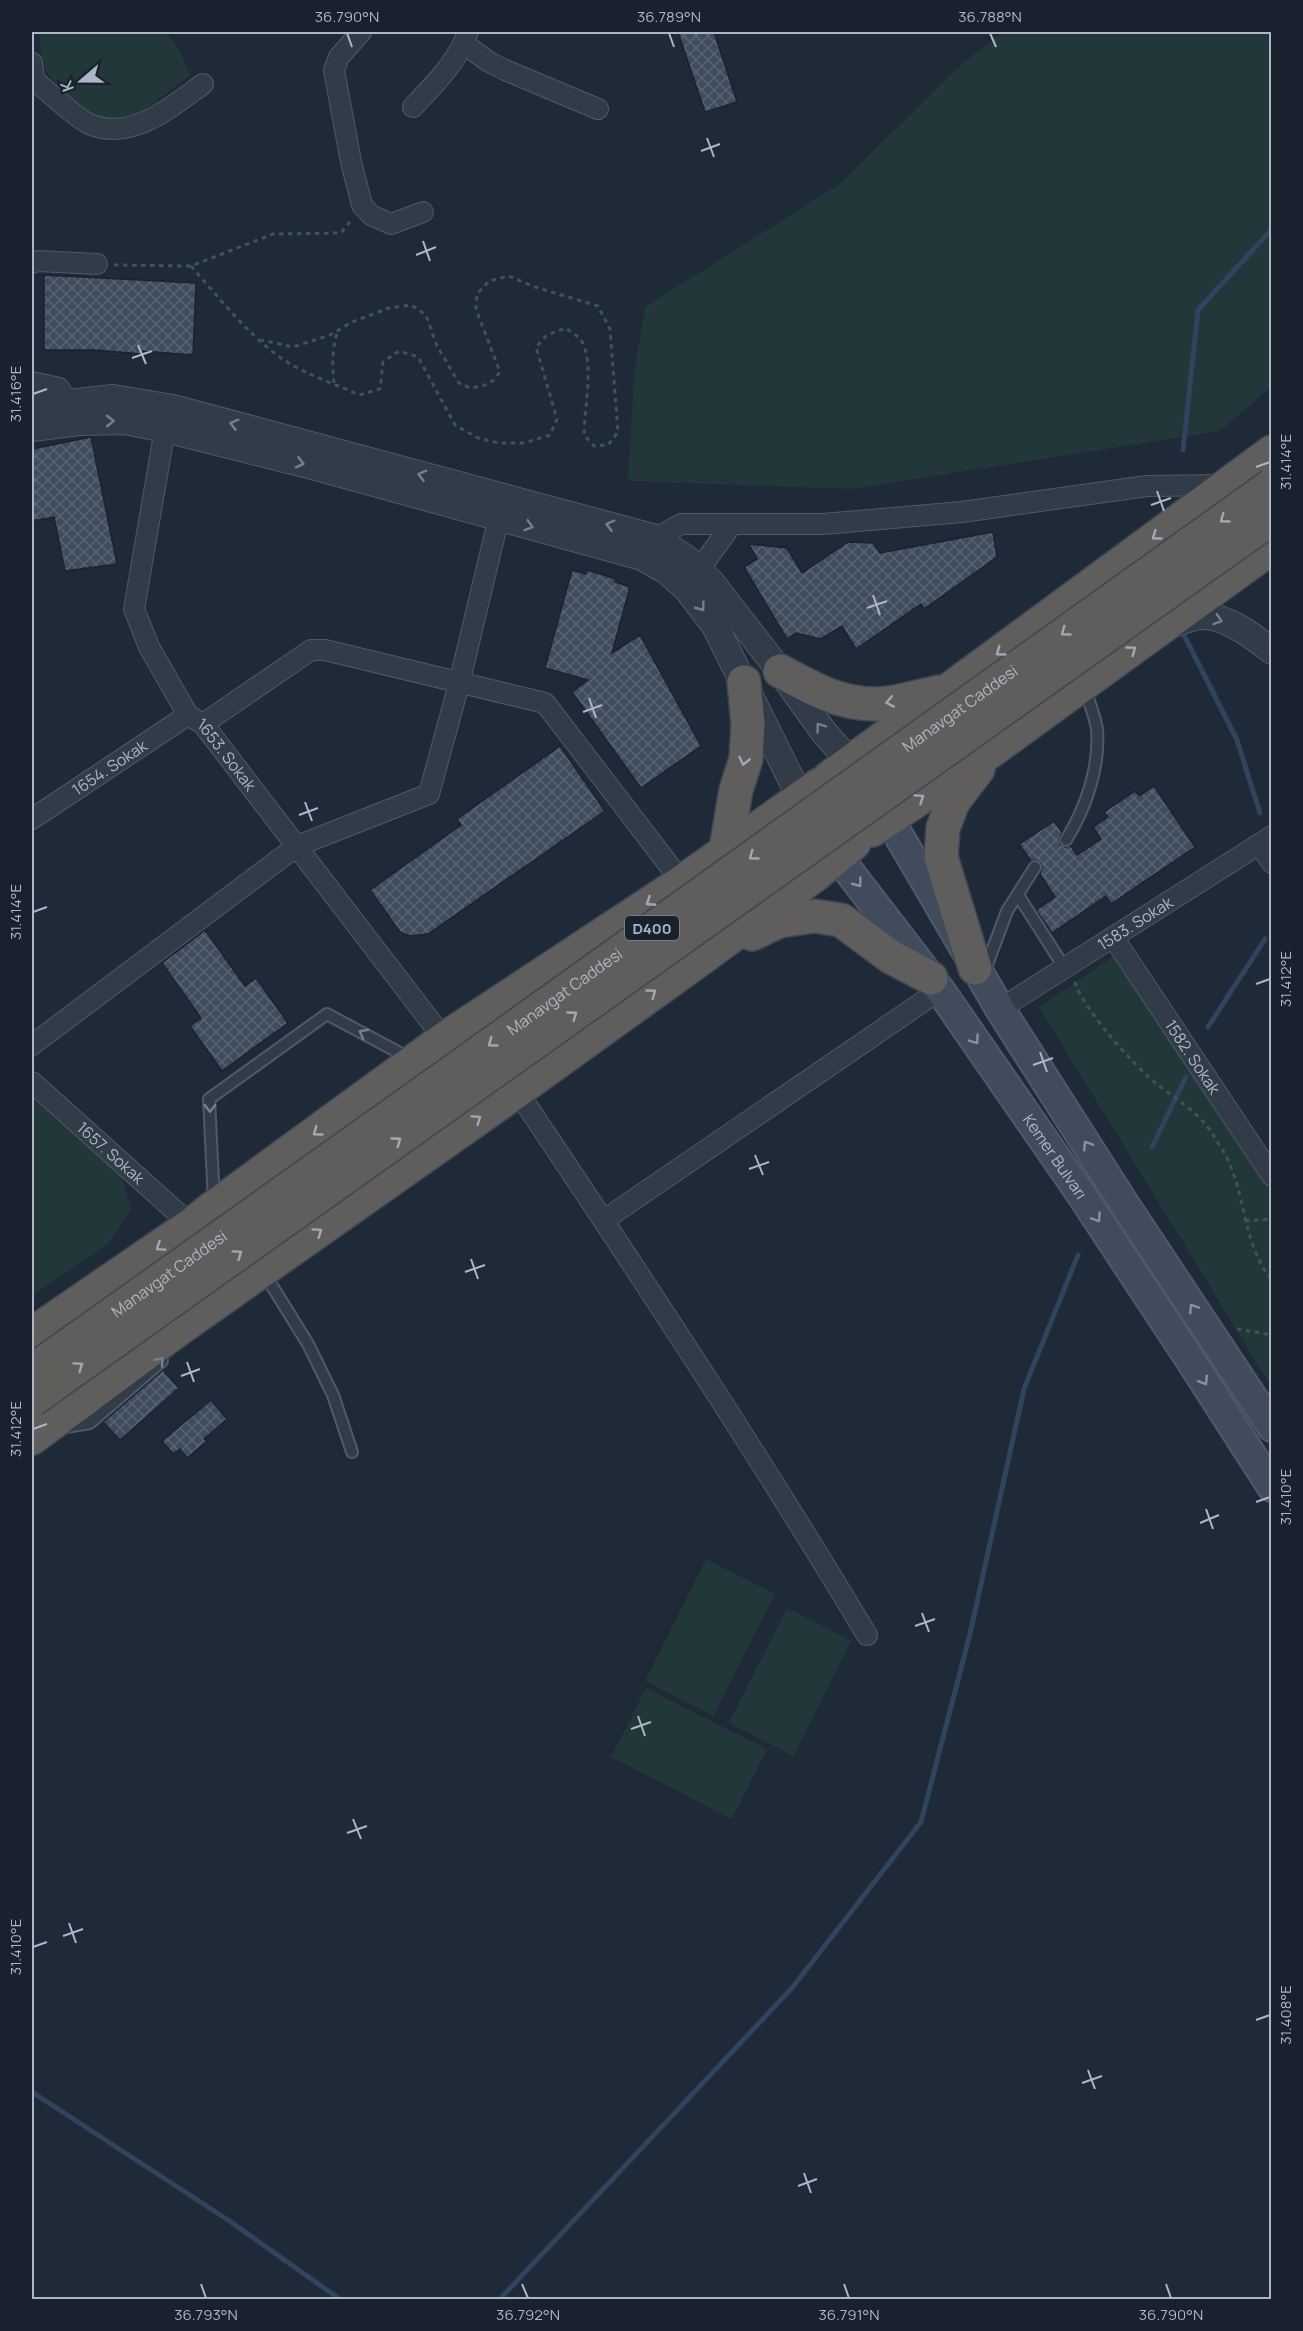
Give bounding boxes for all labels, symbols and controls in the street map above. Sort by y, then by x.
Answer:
text: 36.790°N [315,6,379,27]
text: 36.789°N [637,6,701,27]
text: 36.788°N [958,6,1022,27]
north arrow [51,51,111,111]
text: K [55,77,79,95]
text: 31.416°E [5,366,26,422]
one-way arrow [106,415,115,427]
one-way arrow [229,419,240,431]
text: 31.414°E [1275,434,1296,490]
one-way arrow [295,456,305,469]
one-way arrow [417,469,427,482]
one-way arrow [1219,512,1230,523]
one-way arrow [523,519,534,531]
one-way arrow [606,520,616,533]
one-way arrow [1152,529,1163,540]
one-way arrow [693,600,704,611]
one-way arrow [1212,613,1223,625]
one-way arrow [1061,625,1072,636]
one-way arrow [995,645,1006,656]
one-way arrow [1125,646,1136,657]
street label: Manavgat Caddesi [898,660,1022,757]
one-way arrow [885,695,895,707]
street label: 1653. Sokak [194,712,262,796]
one-way arrow [817,723,828,734]
street label: 1654. Sokak [68,734,152,800]
one-way arrow [738,756,751,766]
one-way arrow [914,794,925,805]
one-way arrow [749,849,760,860]
one-way arrow [851,877,862,888]
text: 31.414°E [5,884,26,940]
street label: 1583. Sokak [1093,890,1178,955]
one-way arrow [646,895,657,906]
road number: D400 [625,916,679,940]
street label: Manavgat Caddesi [502,943,627,1040]
text: 31.412°E [1275,951,1296,1007]
one-way arrow [646,989,657,1000]
one-way arrow [566,1011,577,1022]
street label: 1582. Sokak [1160,1015,1226,1099]
one-way arrow [359,1029,369,1040]
one-way arrow [968,1033,979,1044]
one-way arrow [488,1036,499,1047]
one-way arrow [204,1104,216,1113]
street label: Kemer Bulvarı [1018,1110,1092,1203]
one-way arrow [470,1115,481,1126]
street label: 1657. Sokak [72,1117,150,1190]
one-way arrow [312,1125,323,1136]
one-way arrow [391,1137,402,1148]
one-way arrow [1082,1141,1094,1151]
one-way arrow [1090,1211,1101,1222]
street label: Manavgat Caddesi [107,1225,231,1322]
one-way arrow [311,1228,322,1239]
one-way arrow [155,1240,166,1251]
one-way arrow [232,1250,243,1261]
one-way arrow [1189,1304,1200,1315]
one-way arrow [152,1357,163,1368]
one-way arrow [73,1362,84,1373]
one-way arrow [1197,1374,1208,1385]
text: 31.412°E [5,1401,26,1457]
text: 31.410°E [1275,1469,1296,1525]
text: 31.410°E [5,1919,26,1975]
text: 31.408°E [1275,1985,1296,2045]
text: 36.793°N [174,2304,238,2325]
text: 36.792°N [496,2304,560,2325]
text: 36.791°N [818,2304,880,2325]
text: 36.790°N [1139,2304,1203,2325]

